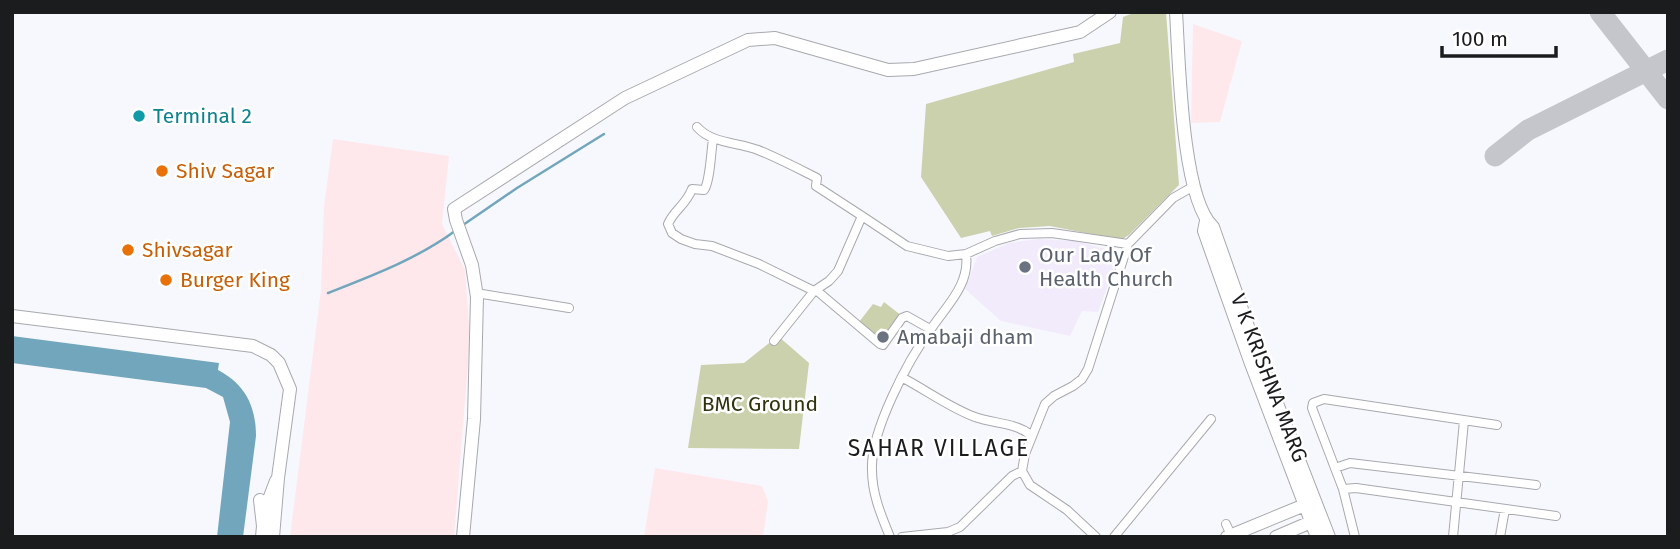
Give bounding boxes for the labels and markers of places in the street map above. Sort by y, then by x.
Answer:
place label: Terminal 2 [153,103,252,129]
marker: Terminal 2 [131,108,147,124]
place label: Shiv Sagar [176,158,274,184]
marker: Shiv Sagar [154,163,170,179]
place label: Shivsagar [142,237,233,263]
marker: Shivsagar [120,242,136,258]
place label: Our Lady Of Health Church [1039,242,1173,292]
marker: Our Lady Of Health Church [1017,259,1033,275]
place label: Burger King [180,267,290,293]
marker: Burger King [158,272,174,288]
place label: Amabaji dham [897,324,1034,350]
marker: Amabaji dham [875,329,891,345]

